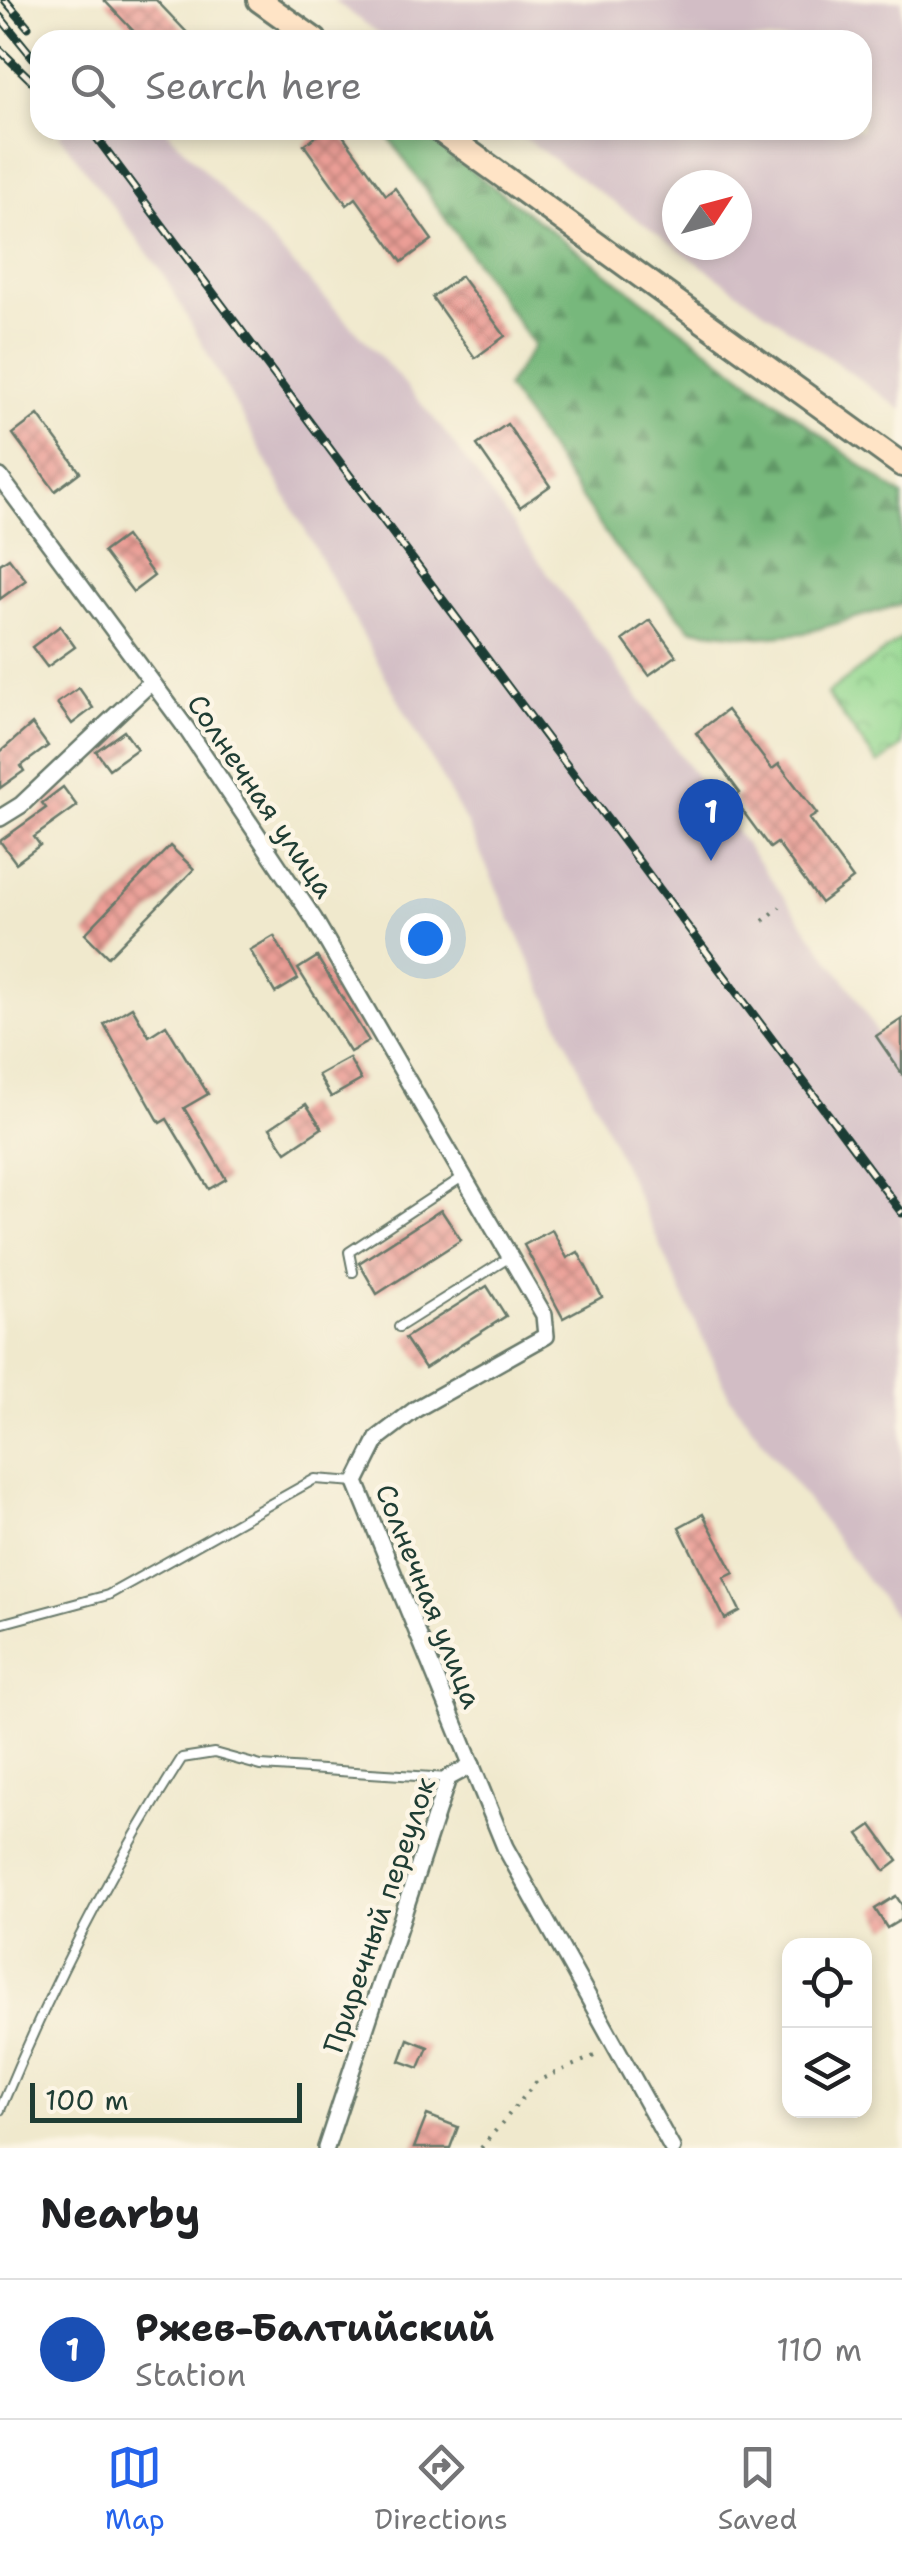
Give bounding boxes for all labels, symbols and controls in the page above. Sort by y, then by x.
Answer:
search box [30,30,872,140]
icon: search [65,58,120,113]
text: Search here [145,60,362,111]
north arrow [662,170,752,260]
street label: Солнечная улица [179,686,343,906]
pin: 1 [678,778,744,861]
your location [400,913,451,964]
street label: Солнечная улица [367,1478,491,1714]
street label: Приречный переулок [314,1772,444,2058]
map controls [782,1938,872,2118]
button: locate [782,1938,872,2028]
button: layers [782,2028,872,2118]
scale bar [30,2078,302,2122]
text: 100 m [45,2081,129,2119]
text: Nearby [40,2185,200,2241]
text: Ржев-Балтийский [135,2302,494,2353]
text: 1 [65,2328,80,2371]
text: 110 m [776,2328,862,2371]
text: Station [135,2353,246,2396]
tab: Map [105,2440,165,2538]
tab: Directions [374,2440,508,2538]
tab: Saved [718,2440,797,2538]

